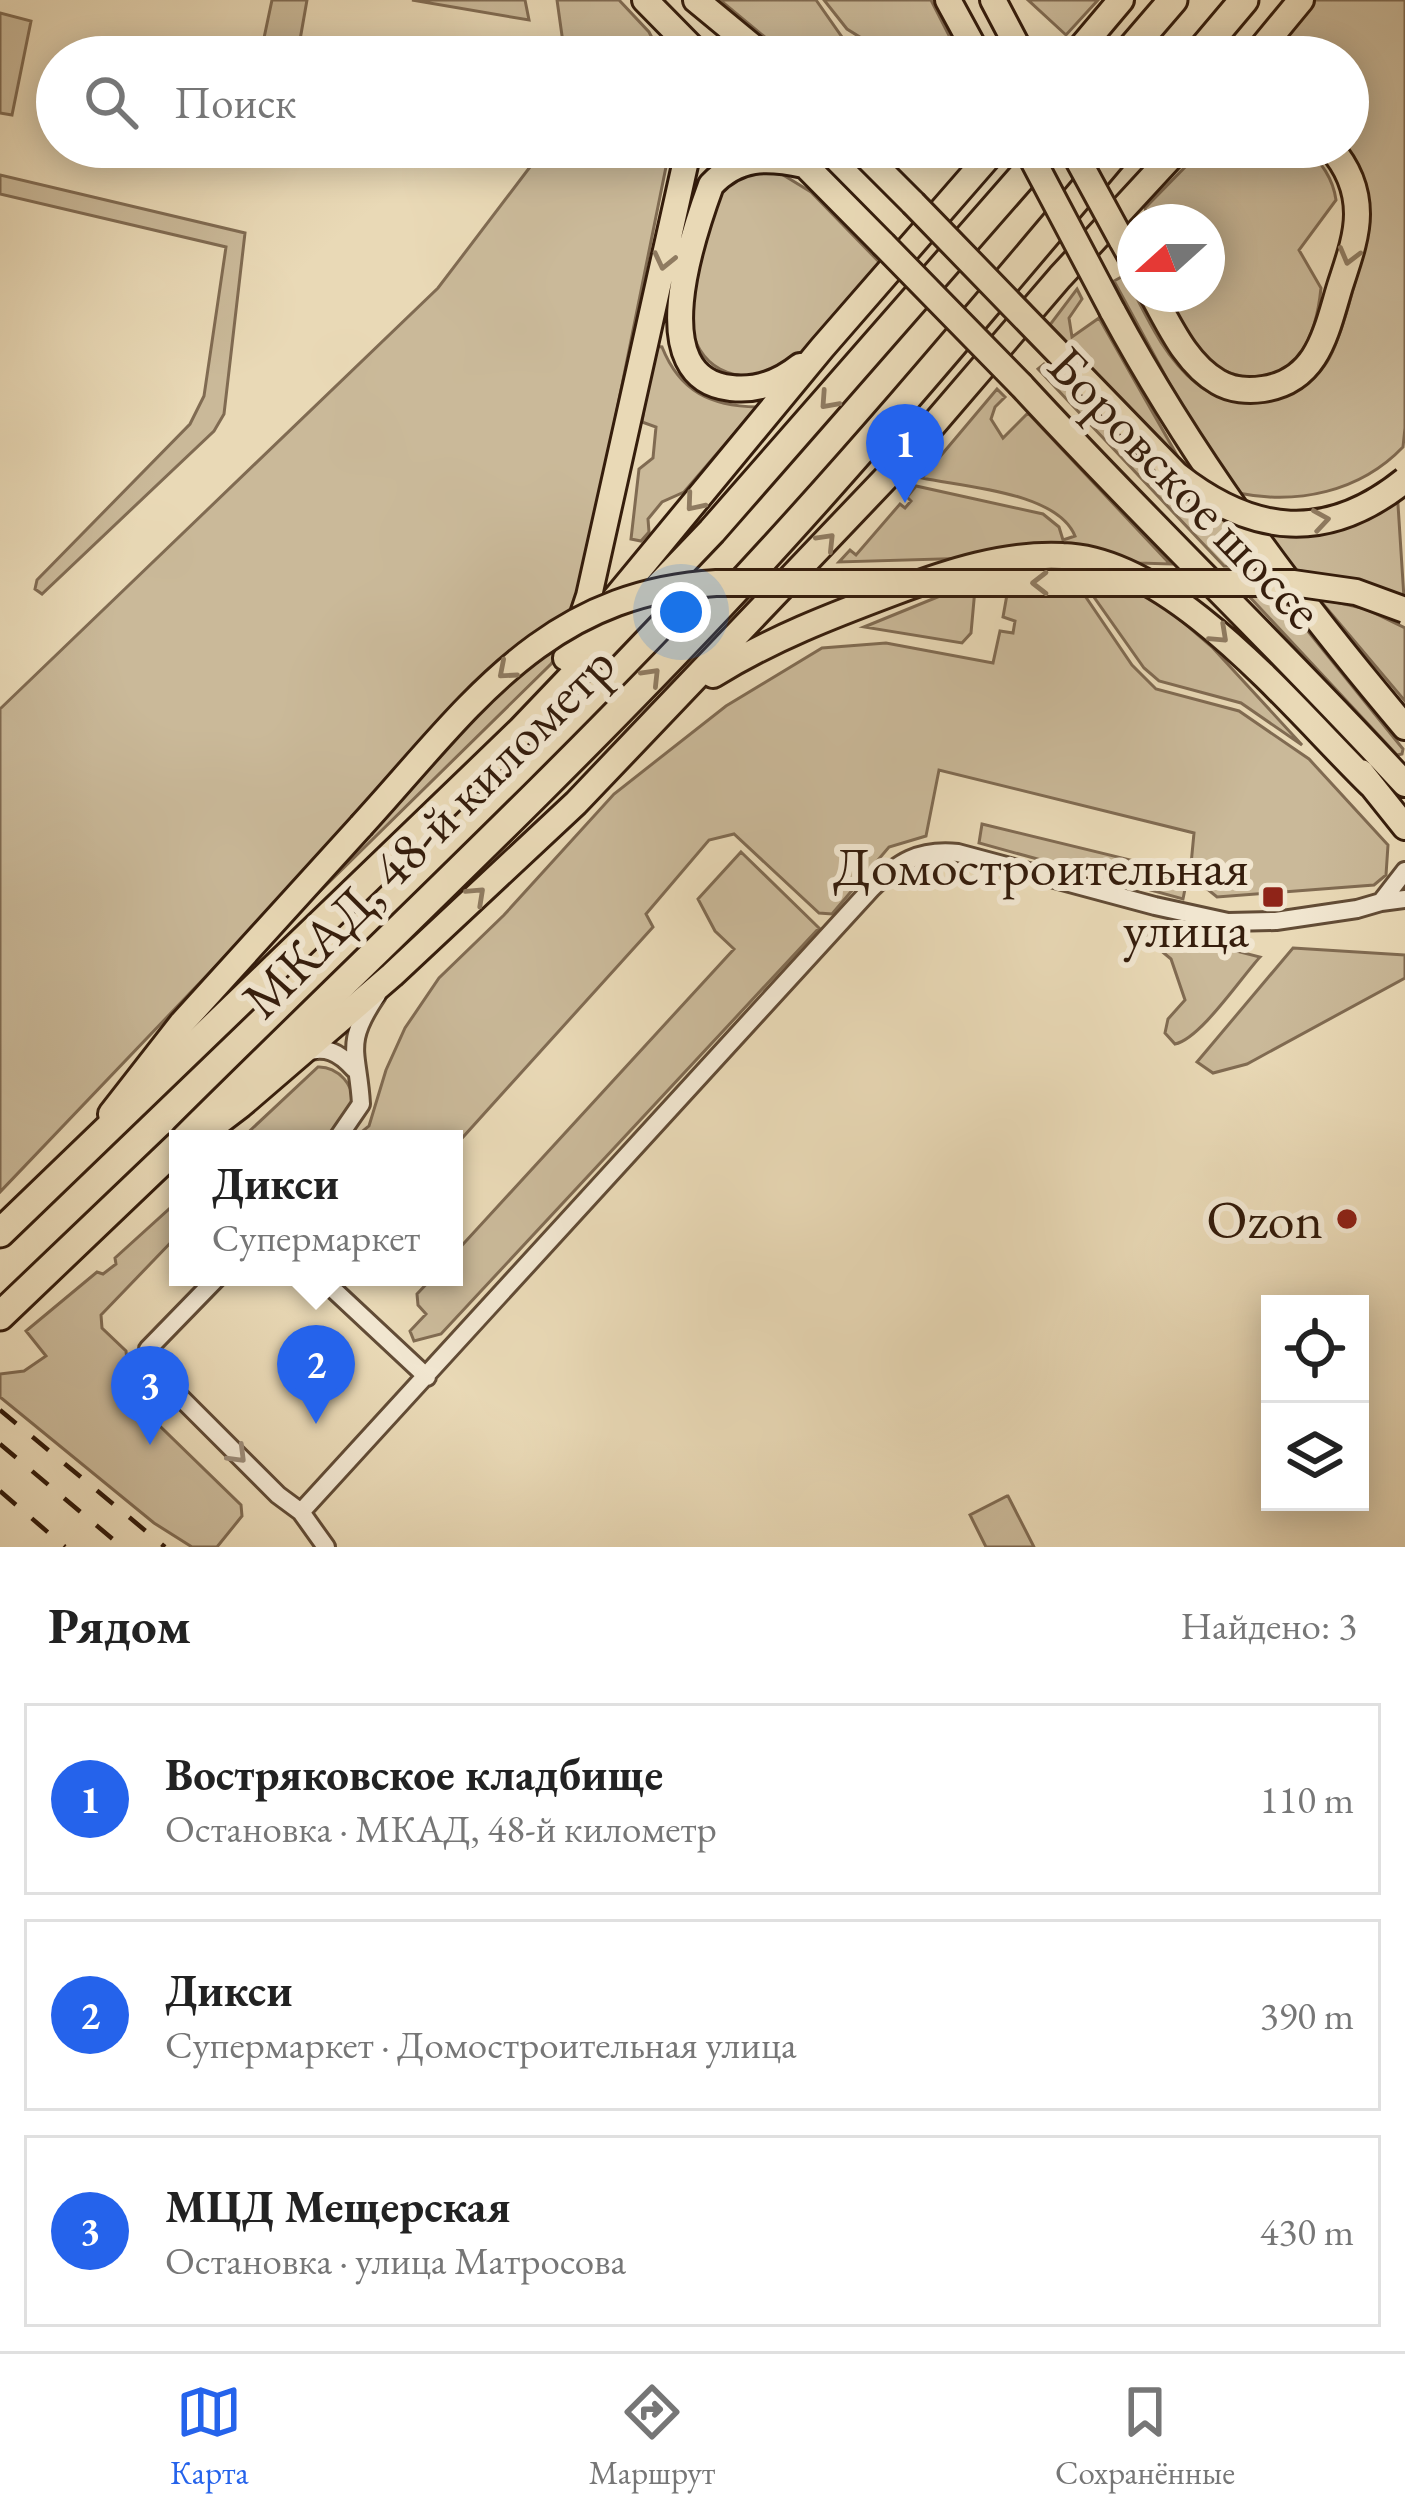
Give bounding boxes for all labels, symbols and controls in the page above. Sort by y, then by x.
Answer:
search box [36,36,1369,168]
icon: search [78,69,144,135]
text: Поиск [174,73,296,131]
north arrow [1117,204,1225,312]
one-way arrow [1338,245,1363,266]
one-way arrow [653,251,678,271]
street label: Боровское шоссе [1033,330,1339,644]
one-way arrow [821,388,842,409]
pin: 1 [866,404,944,503]
one-way arrow [687,489,709,511]
one-way arrow [1312,508,1331,534]
one-way arrow [812,533,834,555]
one-way arrow [1030,570,1048,596]
your location [651,582,711,642]
one-way arrow [1206,620,1227,642]
street label: МКАД, 48-й километр [226,629,630,1033]
one-way arrow [498,657,519,678]
one-way arrow [638,668,660,690]
place label: Домостроительная улица [833,831,1249,963]
marker: Домостроительная улица [1260,884,1286,910]
one-way arrow [464,887,485,909]
popup [169,1130,463,1286]
text: Дикси [212,1154,339,1212]
place label: Ozon [1206,1184,1323,1254]
marker: Ozon [1334,1206,1360,1232]
text: Супермаркет [212,1212,420,1263]
map controls [1261,1295,1369,1511]
button: locate [1261,1295,1369,1403]
pin: 2 [277,1325,355,1424]
pin: 3 [111,1346,189,1445]
button: layers [1261,1403,1369,1511]
one-way arrow [224,1441,246,1463]
text: Рядом [48,1592,191,1658]
text: Найдено: 3 [1180,1600,1357,1651]
text: Востряковское кладбище [165,1745,663,1803]
text: 1 [80,1774,100,1825]
text: 110 m [1260,1774,1354,1825]
text: Остановка · МКАД, 48-й километр [165,1803,717,1854]
text: Дикси [165,1961,293,2019]
text: 2 [80,1990,100,2041]
text: 390 m [1260,1990,1354,2041]
text: Супермаркет · Домостроительная улица [165,2019,797,2070]
text: МЦД Мещерская [165,2177,511,2235]
text: 3 [80,2206,100,2257]
text: 430 m [1260,2206,1354,2257]
text: Остановка · улица Матросова [165,2235,626,2286]
tab: Карта [170,2379,249,2494]
tab: Маршрут [589,2379,715,2494]
tab: Сохранённые [1055,2379,1235,2494]

